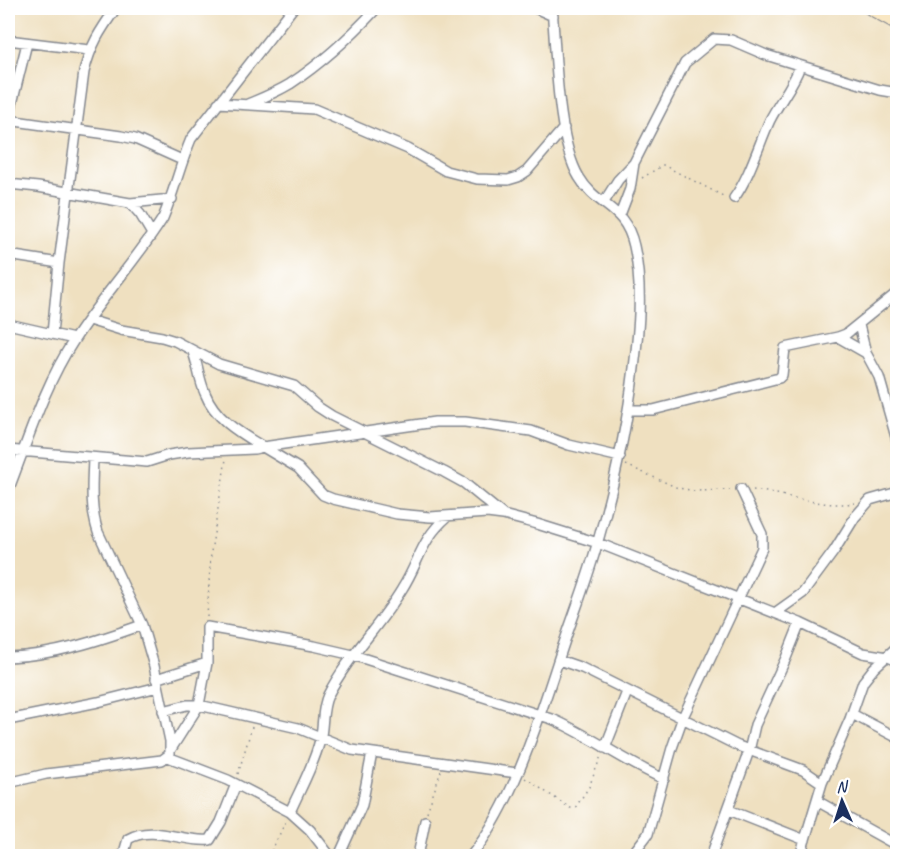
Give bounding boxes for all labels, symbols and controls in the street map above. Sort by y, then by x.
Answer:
north arrow [812,771,872,831]
text: N [836,777,850,797]

